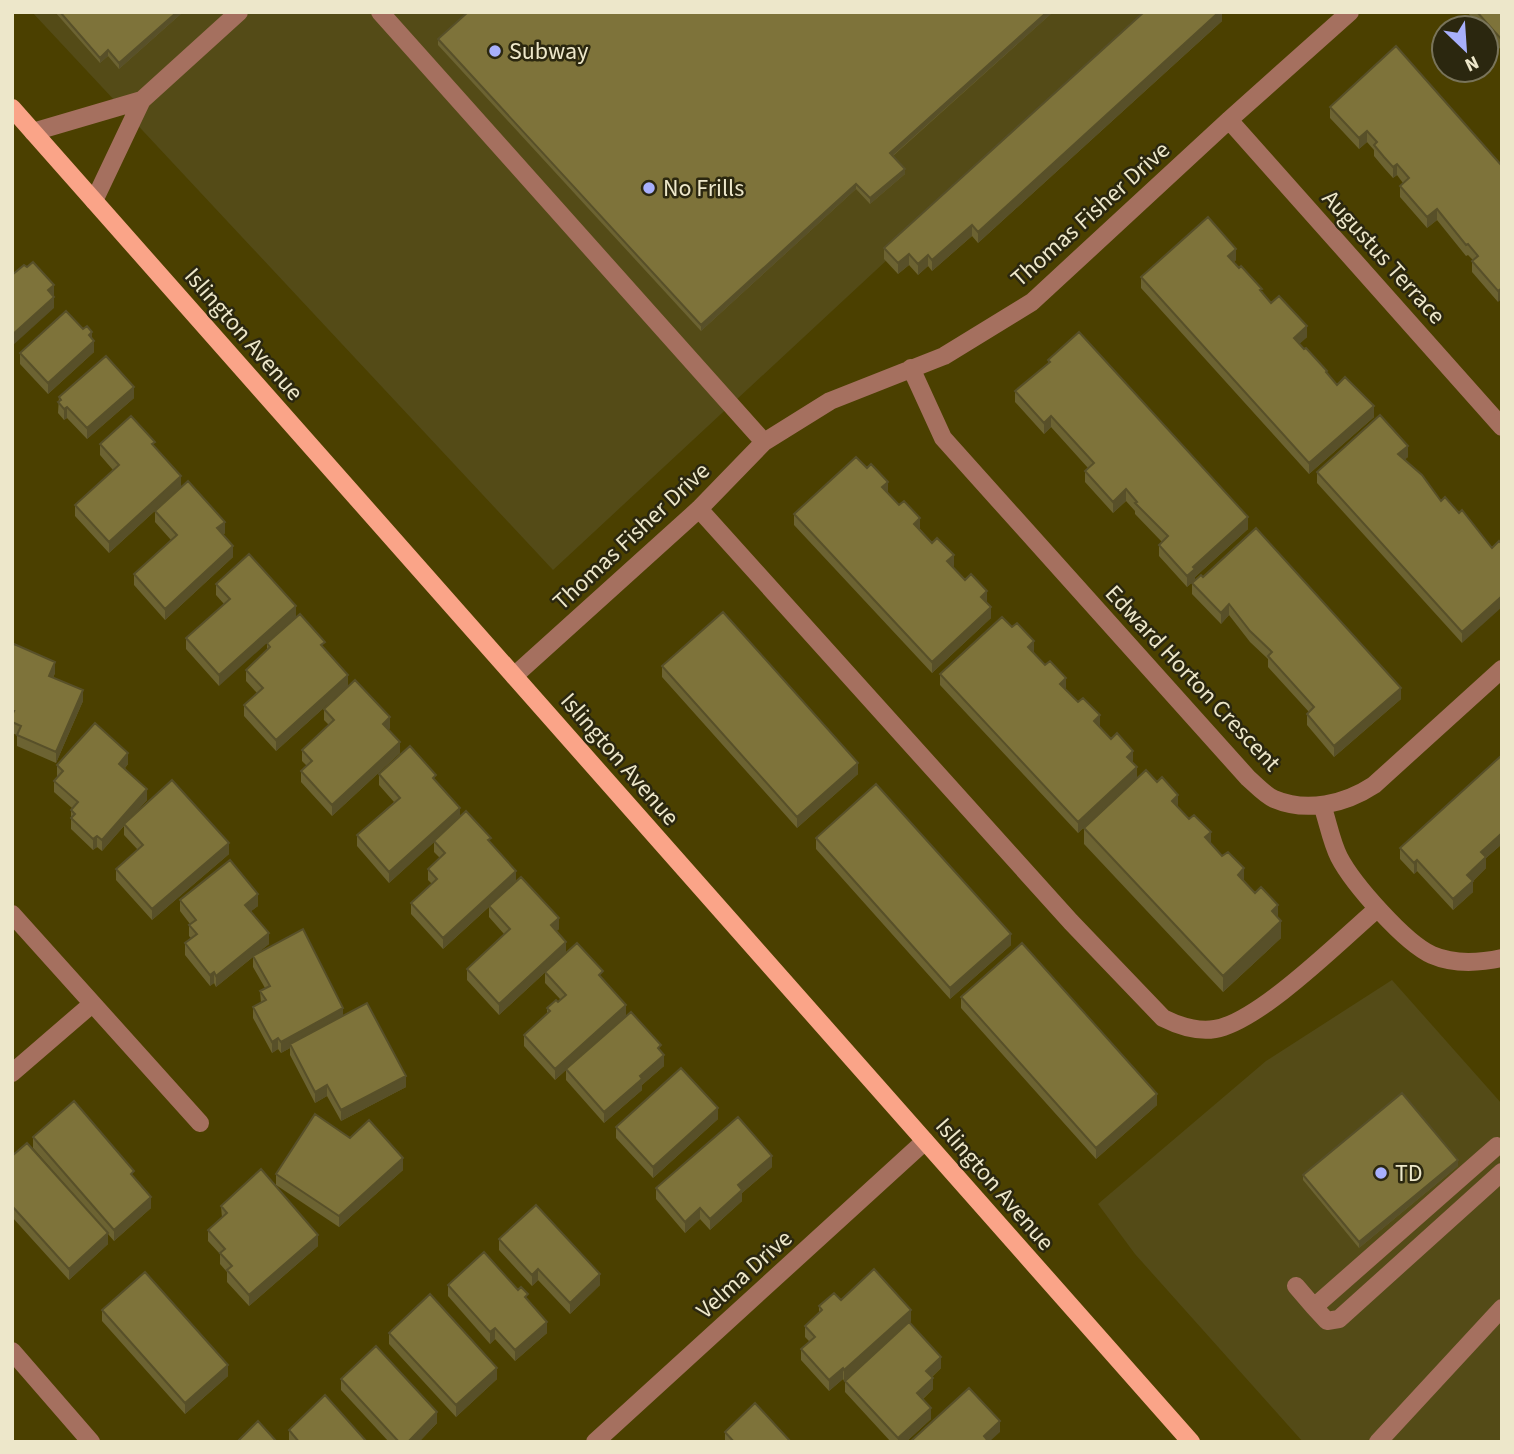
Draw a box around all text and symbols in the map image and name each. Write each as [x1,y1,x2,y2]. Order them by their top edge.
north arrow [1430,14,1500,84]
place label: Subway [509,34,588,69]
marker: Subway [487,43,503,59]
text: N [1460,48,1483,78]
street label: Thomas Fisher Drive [1003,133,1178,296]
place label: No Frills [663,171,744,206]
marker: No Frills [641,180,657,196]
street label: Augustus Terrace [1314,182,1454,332]
street label: Islington Avenue [176,260,311,409]
street label: Thomas Fisher Drive [545,454,718,619]
street label: Edward Horton Crescent [1097,577,1289,780]
street label: Islington Avenue [552,685,687,834]
street label: Islington Avenue [927,1110,1062,1259]
place label: TD [1395,1156,1423,1191]
marker: TD [1373,1165,1389,1181]
street label: Velma Drive [688,1222,800,1327]

